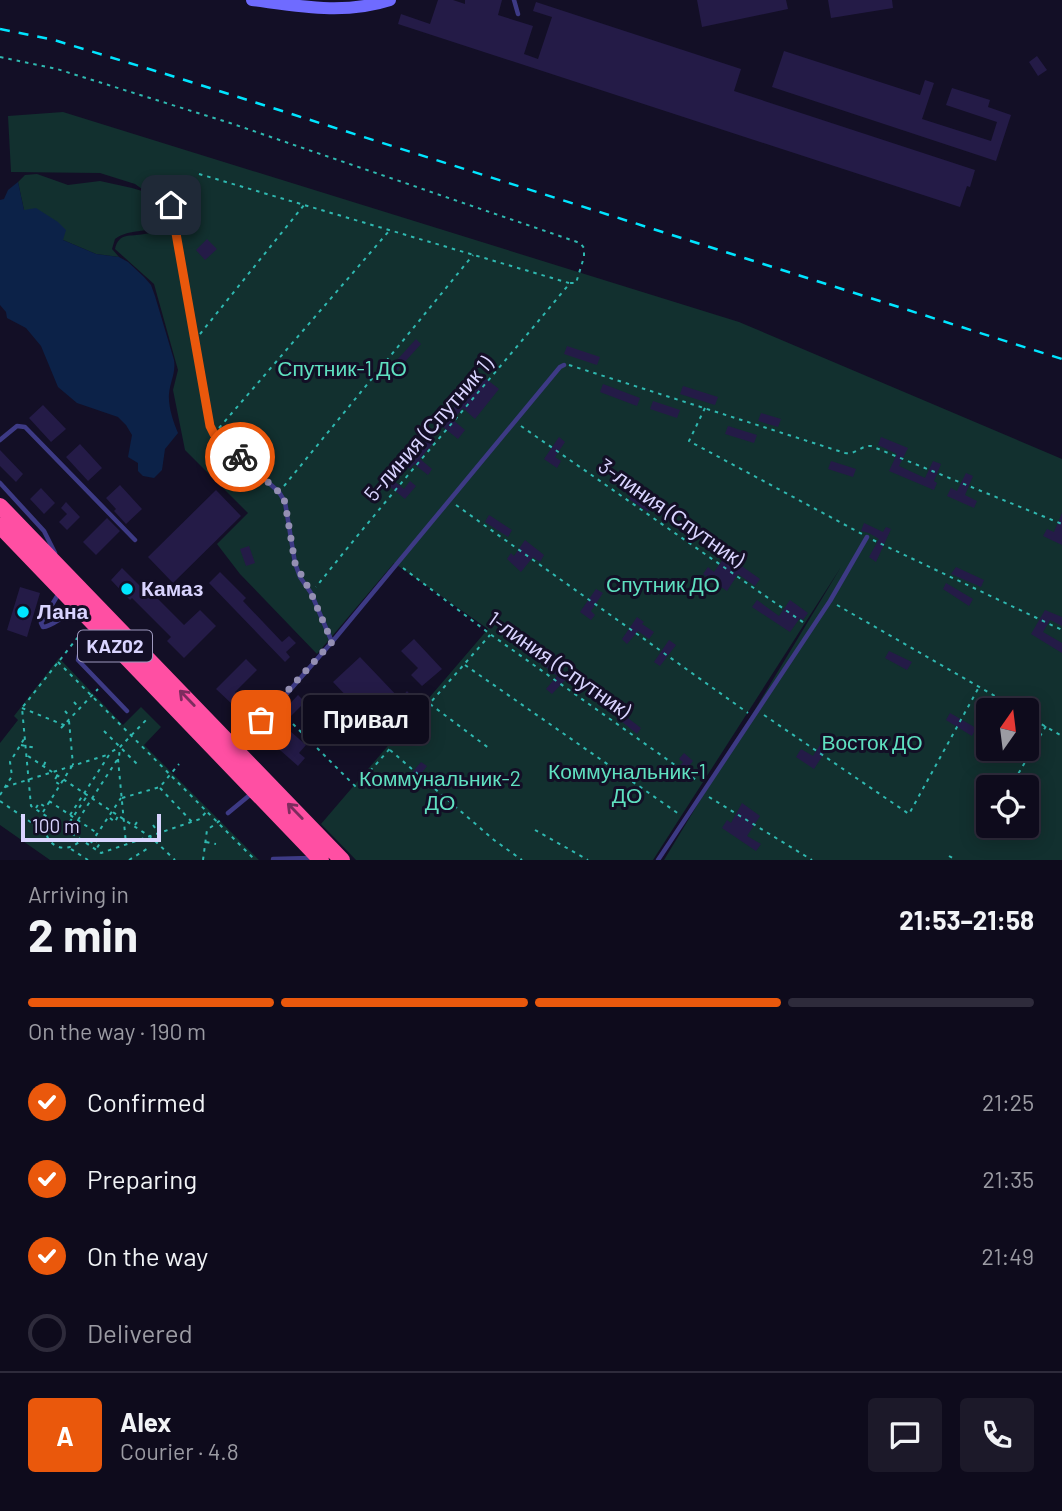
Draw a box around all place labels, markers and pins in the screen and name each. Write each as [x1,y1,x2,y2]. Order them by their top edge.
pin [141,175,201,235]
place label: Камаз [141,575,203,600]
marker: Камаз [119,581,135,597]
place label: Лана [37,598,89,623]
marker: Лана [15,604,31,620]
pin [231,690,291,750]
callout: Привал [303,696,429,744]

